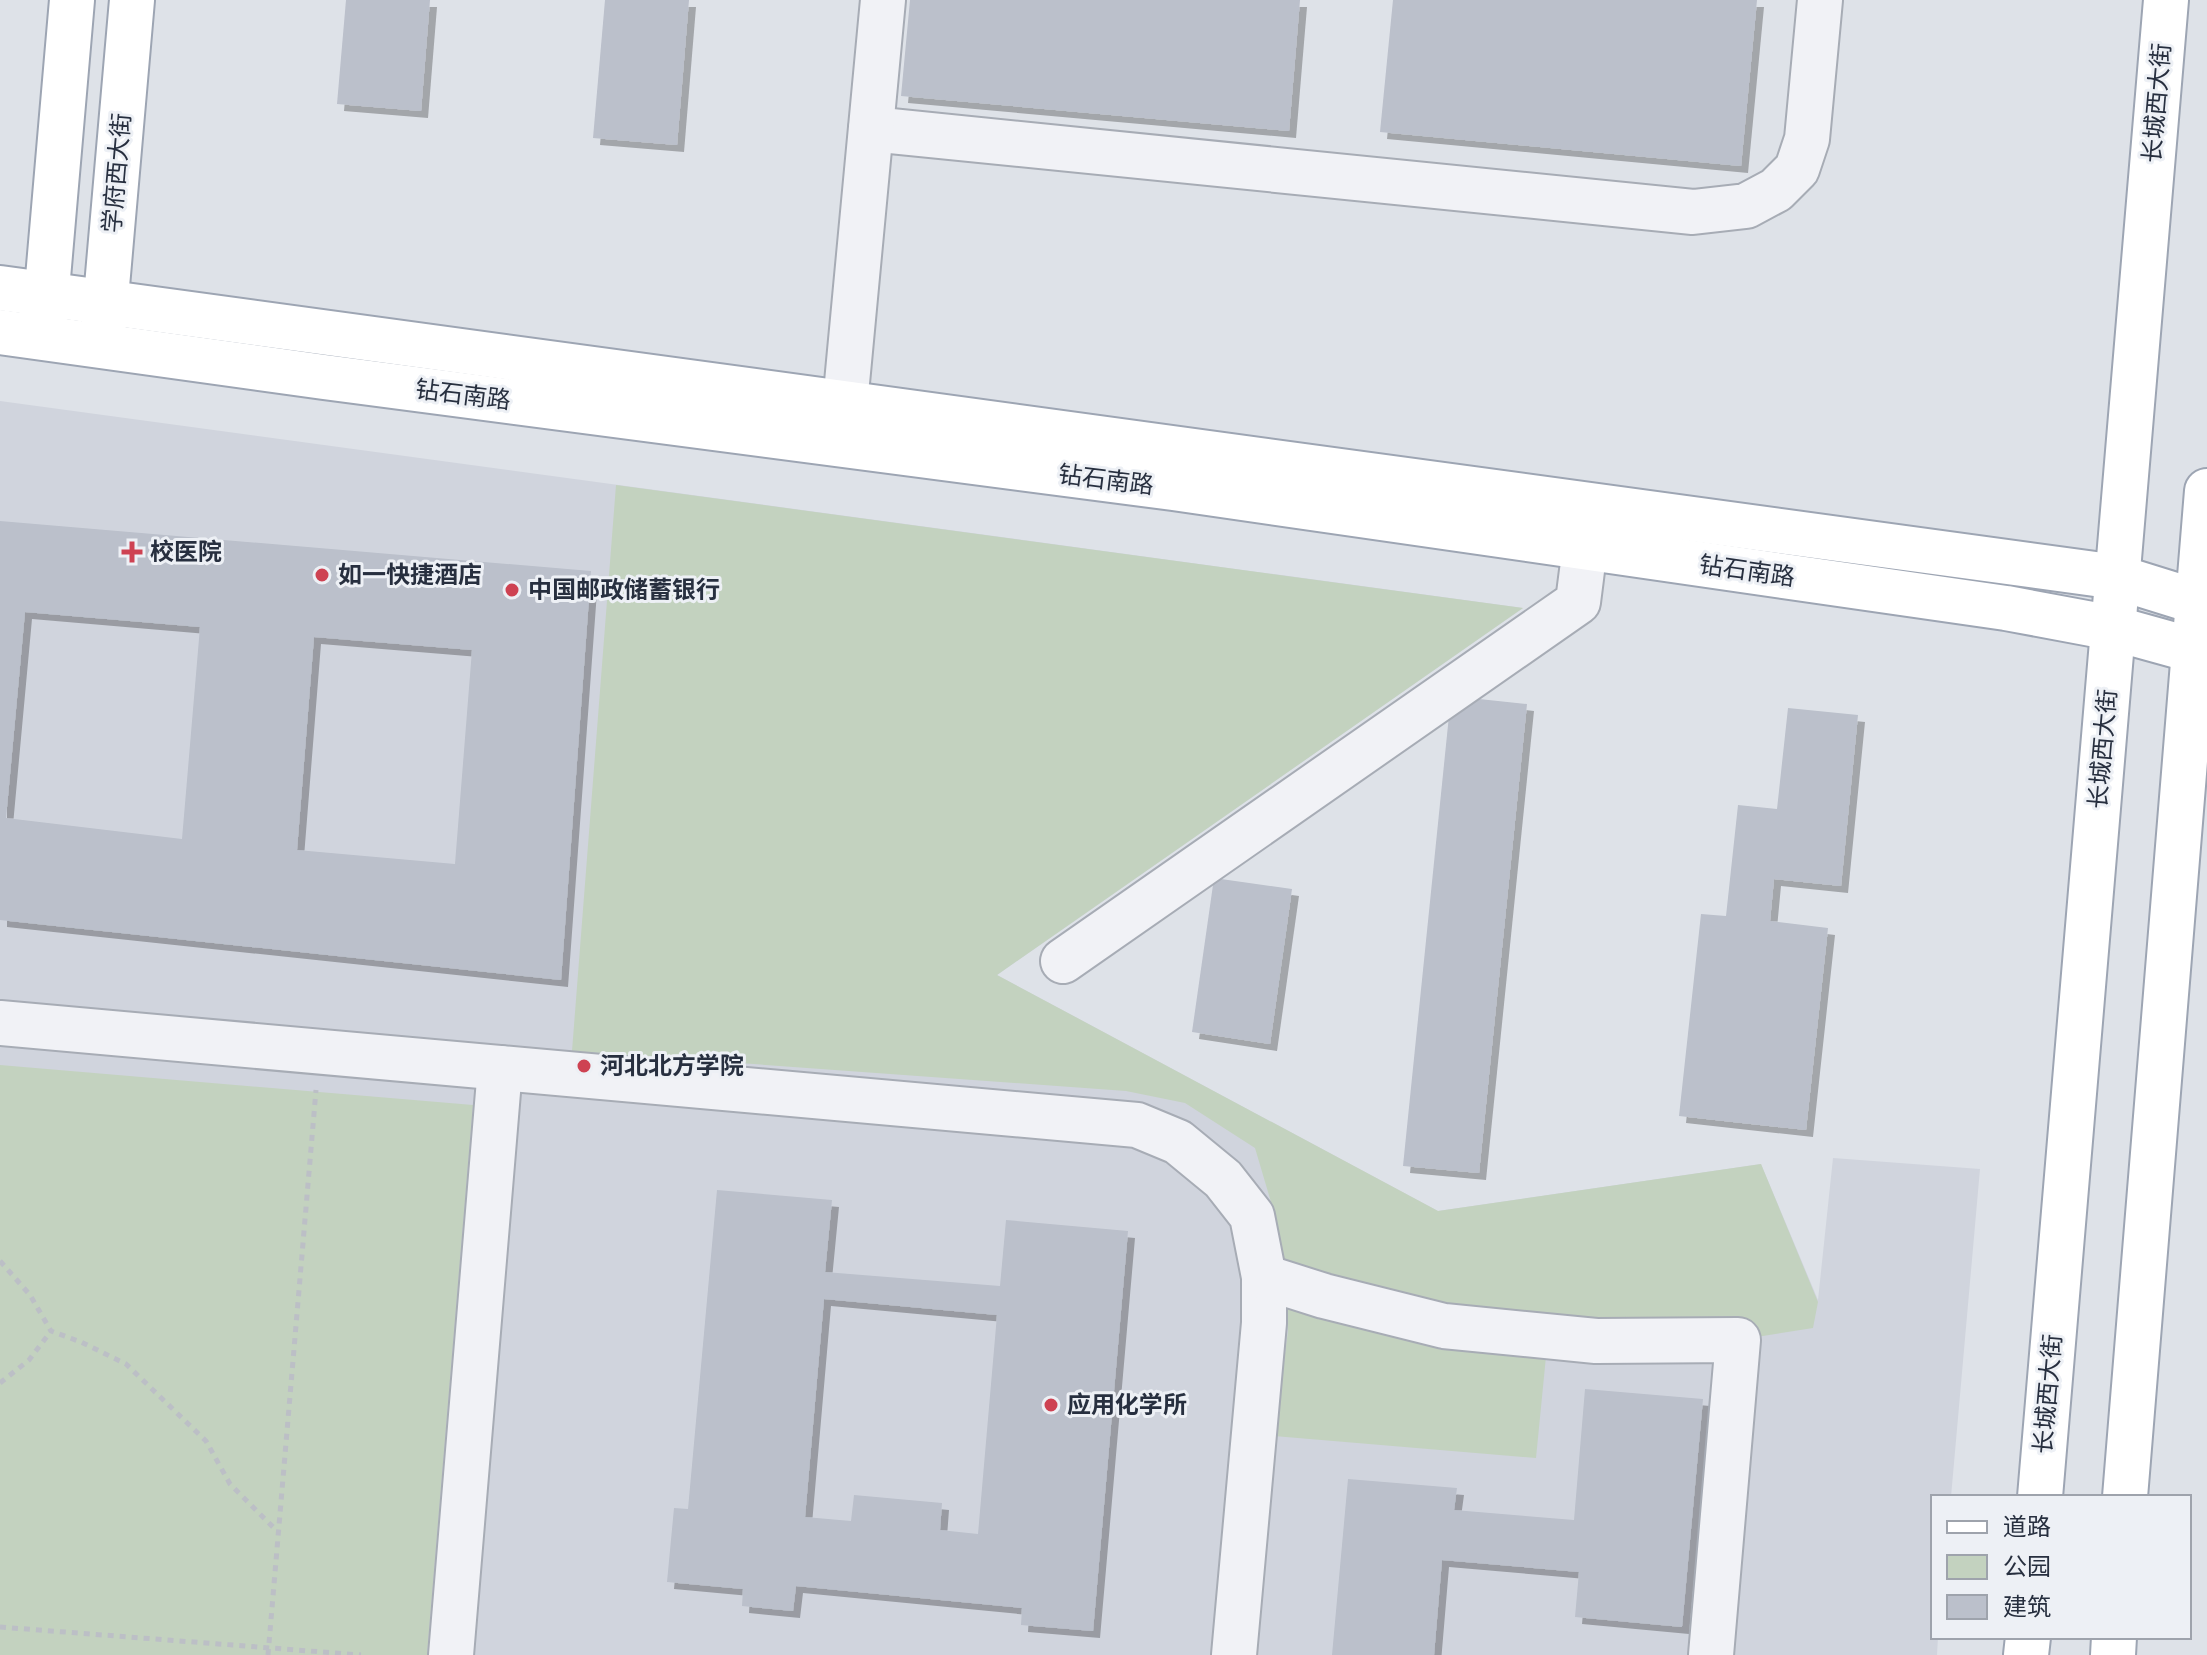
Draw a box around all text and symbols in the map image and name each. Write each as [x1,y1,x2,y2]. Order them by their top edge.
street label: 长城西大街 [2138,42,2176,164]
street label: 学府西大街 [98,112,136,234]
street label: 钻石南路 [414,375,512,415]
street label: 钻石南路 [1057,460,1155,500]
place label: 校医院 [150,538,222,566]
marker: 校医院 [121,541,143,563]
street label: 钻石南路 [1698,550,1796,592]
place label: 如一快捷酒店 [338,561,482,589]
marker: 如一快捷酒店 [313,566,331,584]
place label: 中国邮政储蓄银行 [528,576,720,604]
marker: 中国邮政储蓄银行 [503,581,521,599]
street label: 长城西大街 [2084,688,2122,810]
place label: 河北北方学院 [600,1052,744,1080]
marker: 河北北方学院 [575,1057,593,1075]
street label: 长城西大街 [2029,1333,2067,1455]
place label: 应用化学所 [1067,1391,1187,1419]
marker: 应用化学所 [1042,1396,1060,1414]
legend [1931,1495,2191,1639]
text: 道路 [2003,1513,2051,1541]
text: 公园 [2003,1553,2051,1581]
text: 建筑 [2003,1593,2051,1621]

